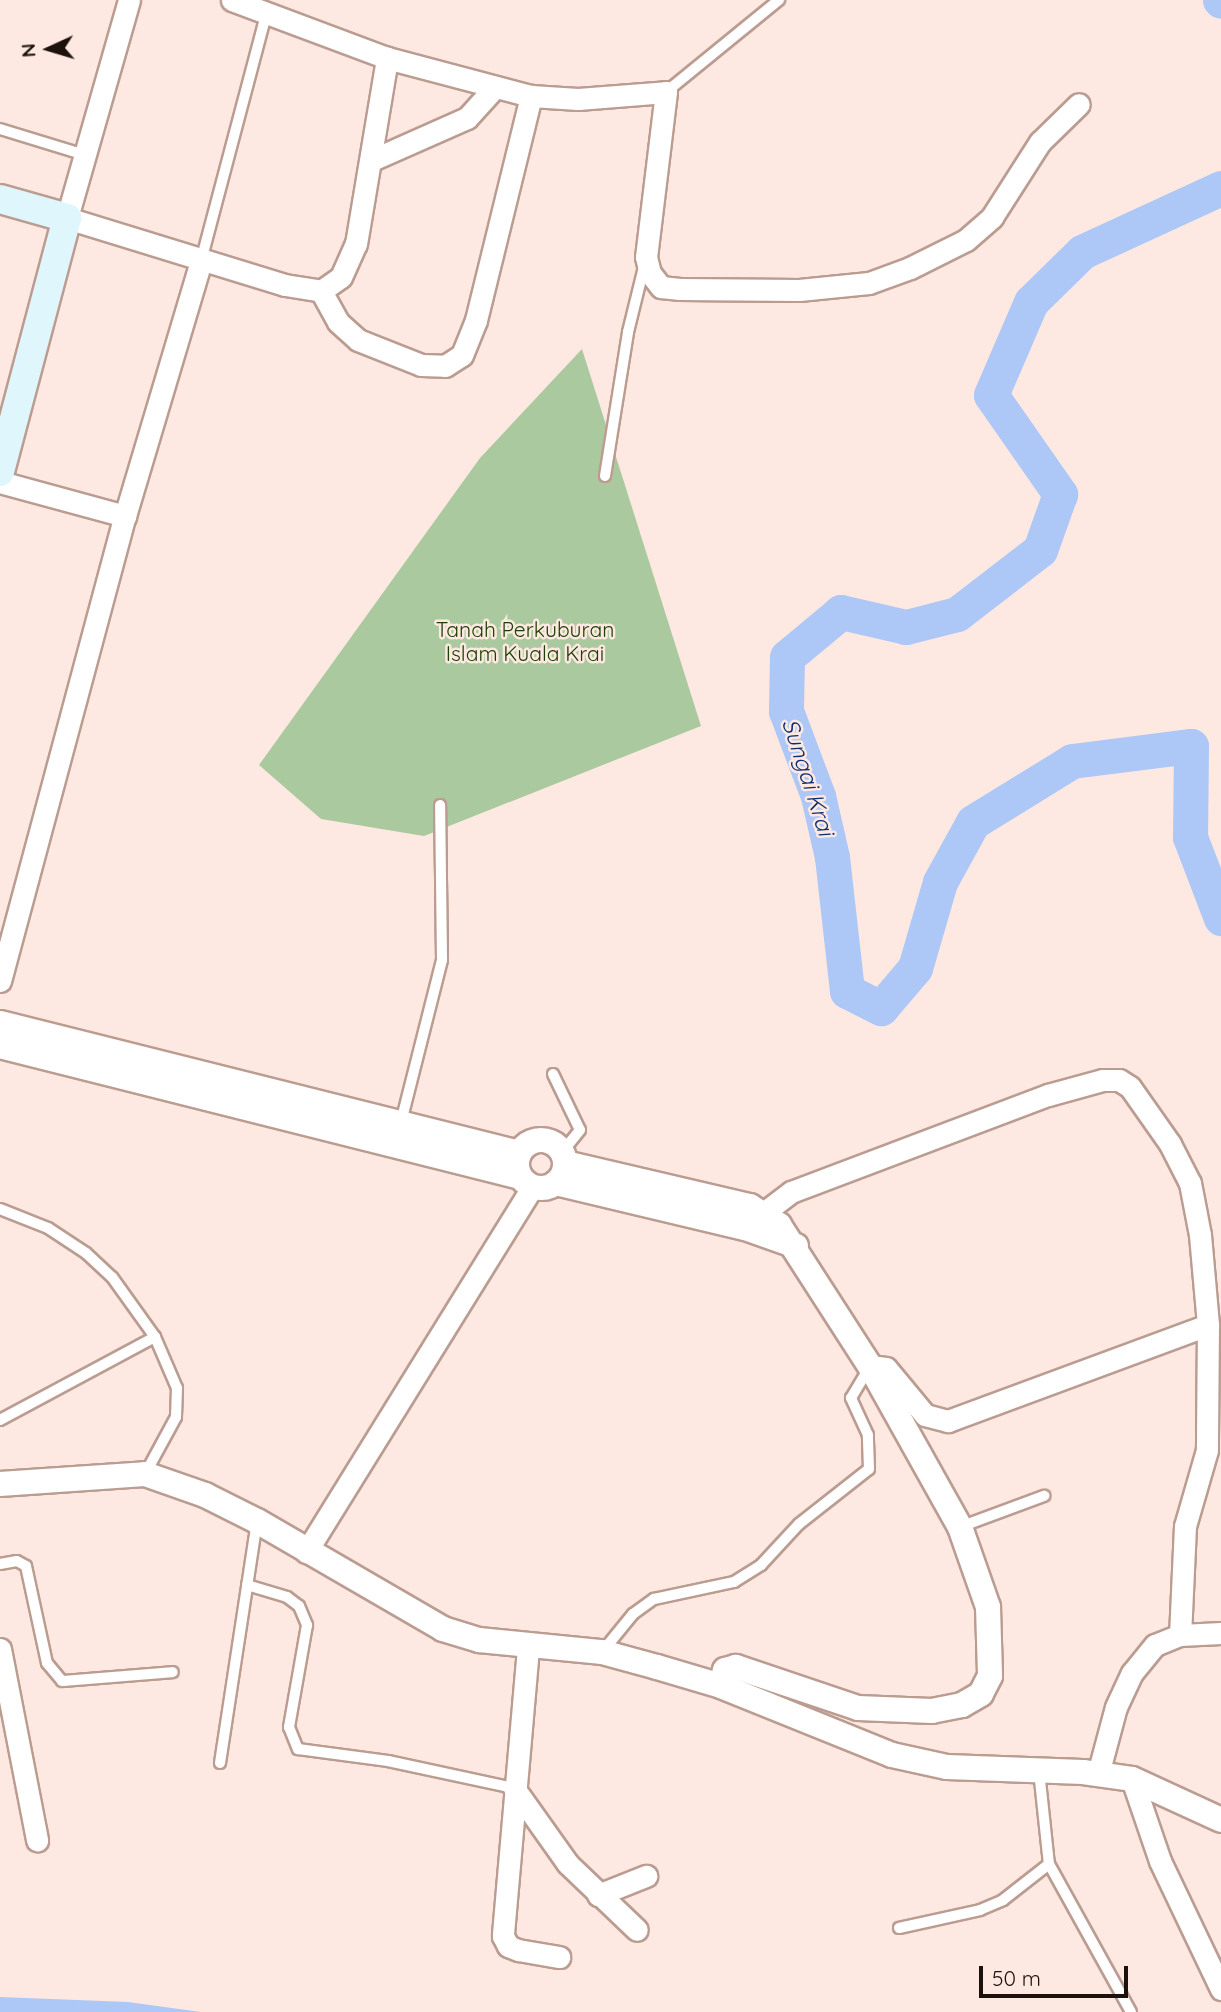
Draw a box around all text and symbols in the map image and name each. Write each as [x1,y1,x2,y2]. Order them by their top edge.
north arrow [14,14,84,84]
text: N [16,43,41,58]
park label: Tanah Perkuburan Islam Kuala Krai [436,616,614,666]
water label: Sungai Krai [776,715,840,839]
scale bar [983,1952,1132,1996]
text: 50 m [992,1965,1041,1991]

